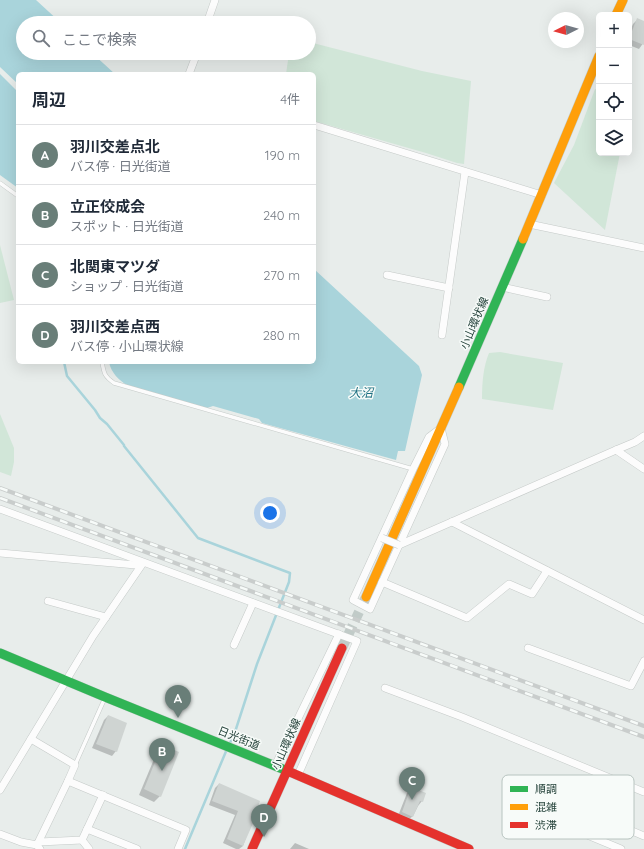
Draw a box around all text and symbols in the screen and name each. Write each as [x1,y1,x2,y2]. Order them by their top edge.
north arrow [548,12,584,48]
map controls [596,12,632,156]
button: + [596,12,632,48]
search box [16,16,316,60]
icon: search [30,27,52,49]
text: ここで検索 [62,30,137,49]
button: − [596,48,632,84]
button: locate [596,84,632,120]
text: 周辺 [32,89,66,110]
text: 4件 [280,91,300,107]
button: layers [596,120,632,156]
text: 羽川交差点北 [70,137,160,156]
text: A [41,147,49,163]
text: 190 m [265,147,300,163]
text: バス停 · 日光街道 [70,158,171,174]
text: 立正佼成会 [70,197,145,216]
text: B [41,207,49,223]
text: 240 m [263,207,300,223]
text: スポット · 日光街道 [70,218,184,234]
text: 北関東マツダ [70,257,160,276]
text: C [41,267,49,283]
text: 270 m [263,267,300,283]
text: ショップ · 日光街道 [70,278,184,294]
street label: 小山環状線 [457,295,491,351]
text: 羽川交差点西 [70,317,160,336]
text: D [40,327,50,343]
text: 280 m [263,327,300,343]
text: バス停 · 小山環状線 [70,338,184,354]
water label: 大沼 [349,385,375,400]
your location [260,503,280,523]
pin: A [165,685,191,718]
street label: 小山環状線 [268,716,304,772]
street label: 日光街道 [216,723,262,753]
pin: B [149,738,175,771]
pin: C [399,767,425,800]
legend [502,775,634,839]
text: 順調 [535,782,557,796]
text: 混雑 [535,800,557,814]
pin: D [251,804,277,837]
text: 渋滞 [535,818,557,832]

